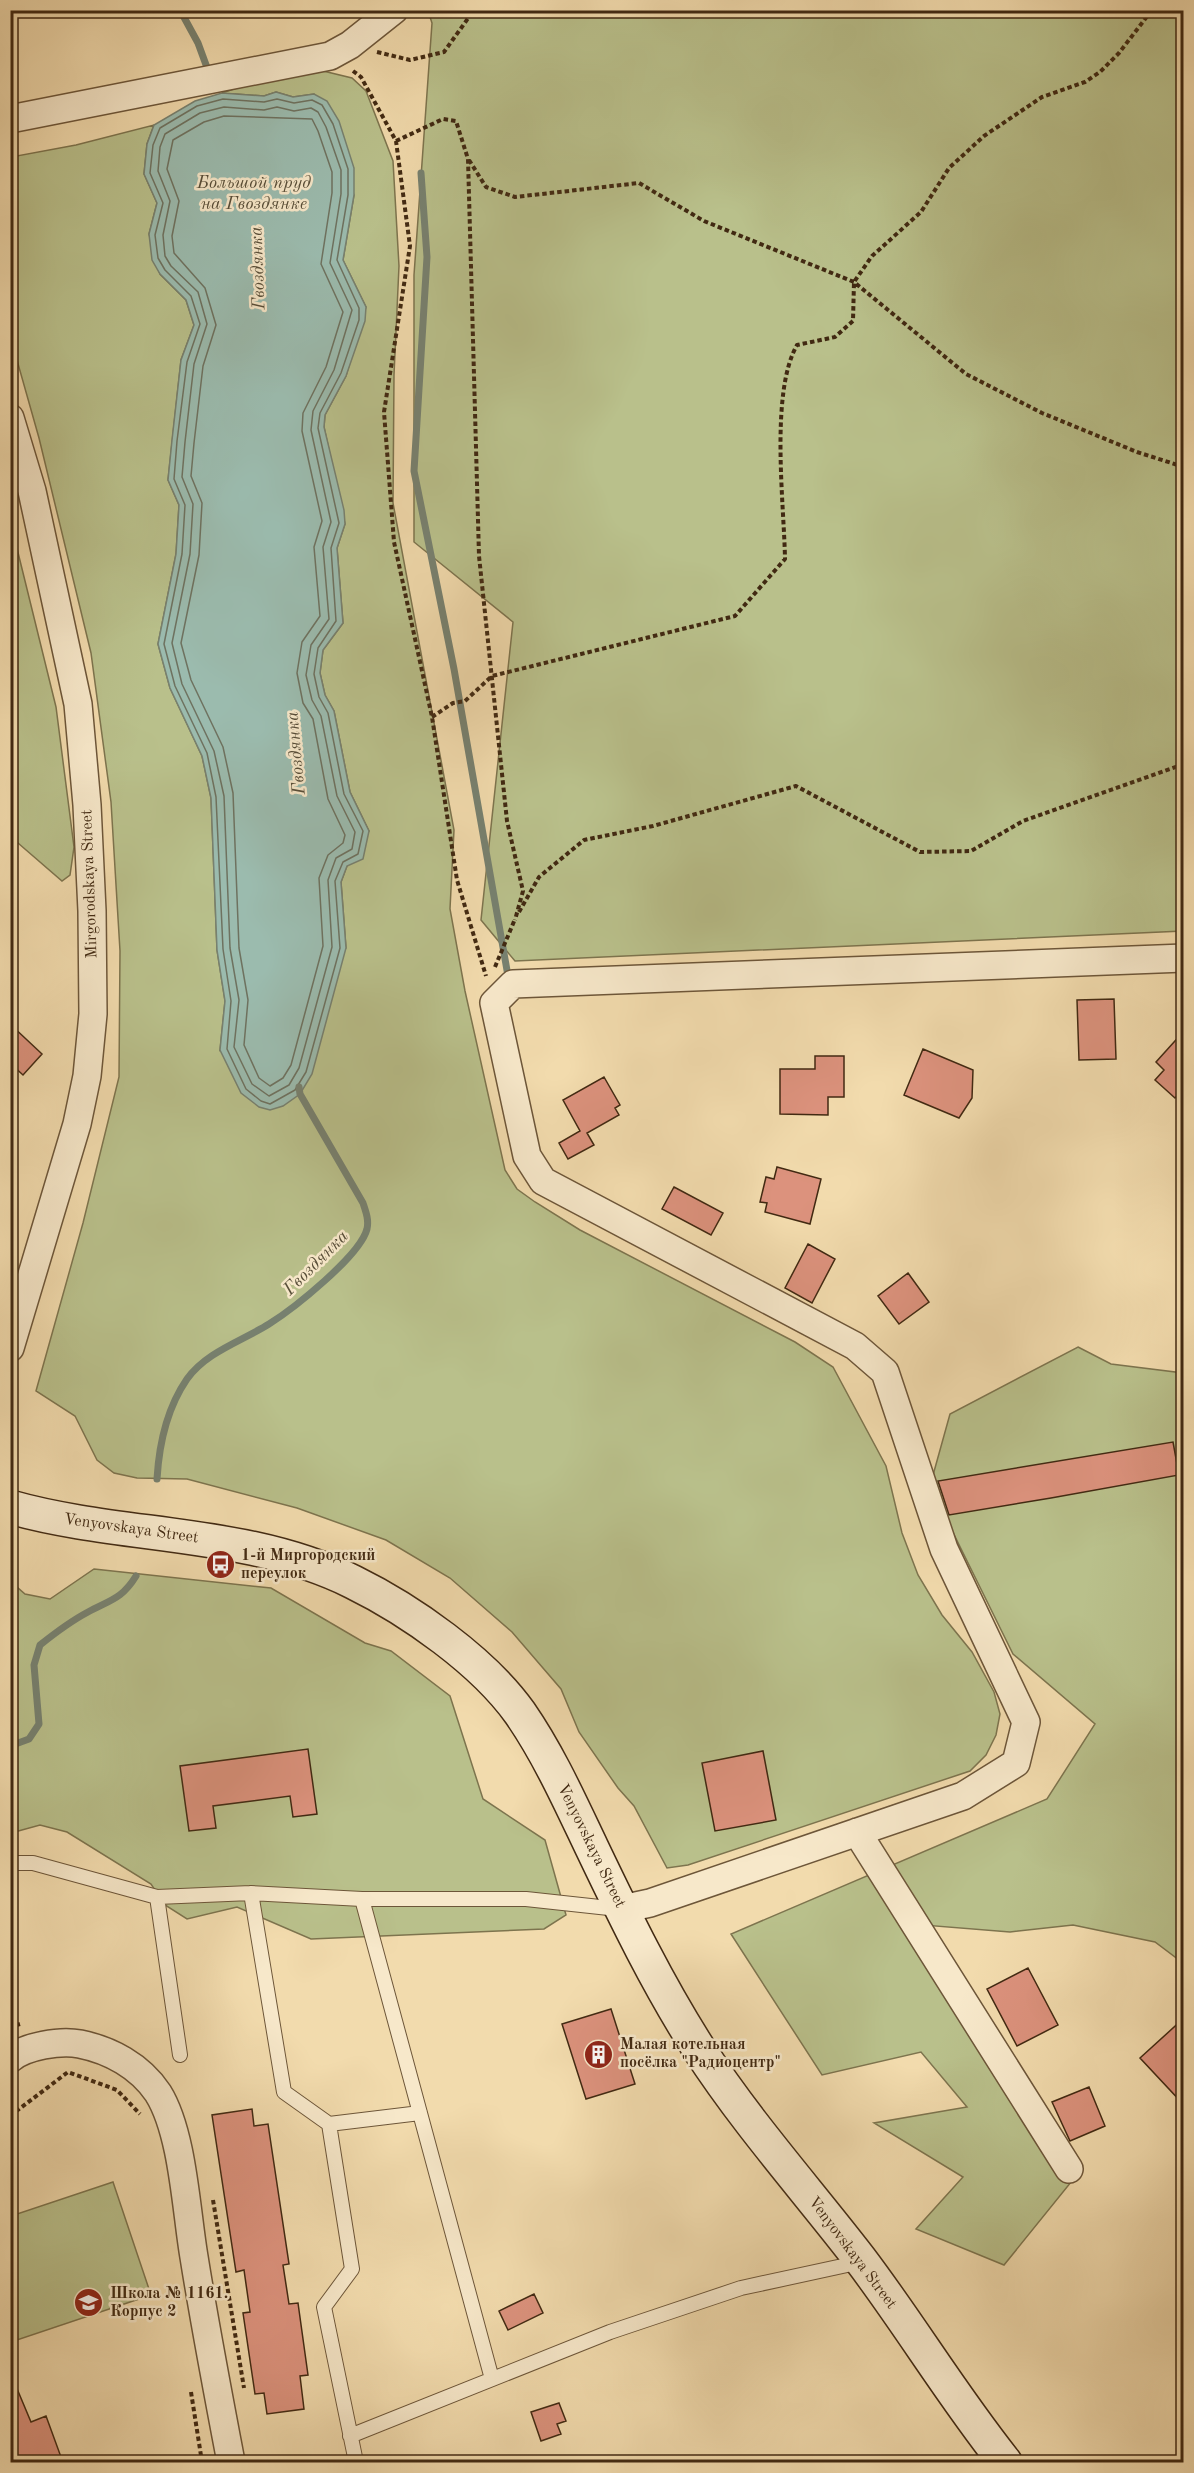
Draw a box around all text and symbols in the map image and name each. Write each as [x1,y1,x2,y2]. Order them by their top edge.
water label: Большой пруд на Гвоздянке [196,174,311,213]
water label: Гвоздянка [248,226,268,311]
water label: Гвоздянка [283,710,309,796]
street label: Mirgorodskaya Street [79,809,101,959]
water label: Гвоздянка [279,1227,352,1300]
street label: Venyovskaya Street [63,1512,200,1546]
place label: 1-й Миргородский переулок [241,1548,375,1582]
bus stop icon: 1-й Миргородский переулок [204,1549,236,1581]
street label: Venyovskaya Street [554,1781,628,1911]
place label: Малая котельная посёлка "Радиоцентр" [620,2037,781,2071]
building icon: Малая котельная посёлка "Радиоцентр" [583,2038,615,2070]
street label: Venyovskaya Street [805,2194,900,2312]
place label: Школа № 1161. Корпус 2 [110,2286,228,2320]
school or university icon: Школа № 1161. Корпус 2 [73,2287,105,2319]

